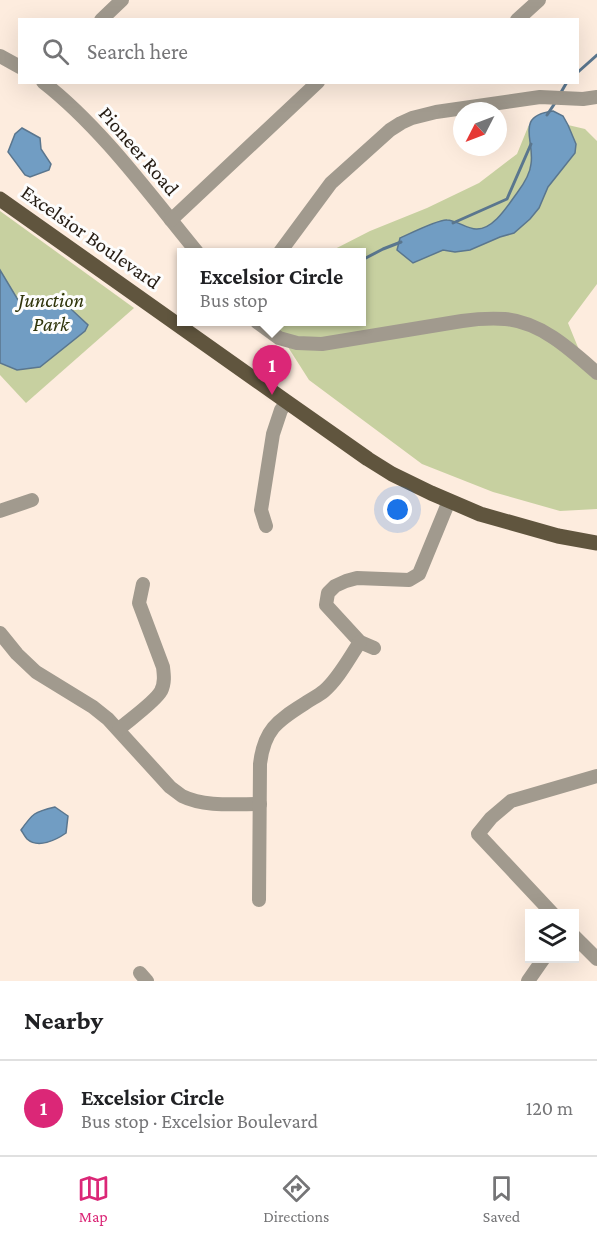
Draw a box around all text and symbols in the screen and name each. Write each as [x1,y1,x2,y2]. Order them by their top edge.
search box [18,18,579,84]
icon: search [39,35,72,68]
text: Search here [87,39,188,64]
street label: Pioneer Road [94,102,184,200]
north arrow [453,102,507,156]
street label: Excelsior Boulevard [17,180,165,294]
popup [177,248,366,326]
text: Excelsior Circle [200,264,343,289]
park label: Junction Park [14,288,84,336]
text: Bus stop [200,289,268,311]
pin: 1 [252,346,292,395]
your location [383,495,412,524]
map controls [525,909,579,963]
button: layers [525,909,579,963]
text: Nearby [24,1006,103,1035]
text: Excelsior Circle [81,1085,224,1110]
text: 1 [40,1097,47,1119]
text: 120 m [526,1097,573,1119]
text: Bus stop · Excelsior Boulevard [81,1110,318,1132]
tab: Map [77,1172,110,1225]
tab: Directions [263,1172,329,1225]
tab: Saved [483,1172,520,1225]

